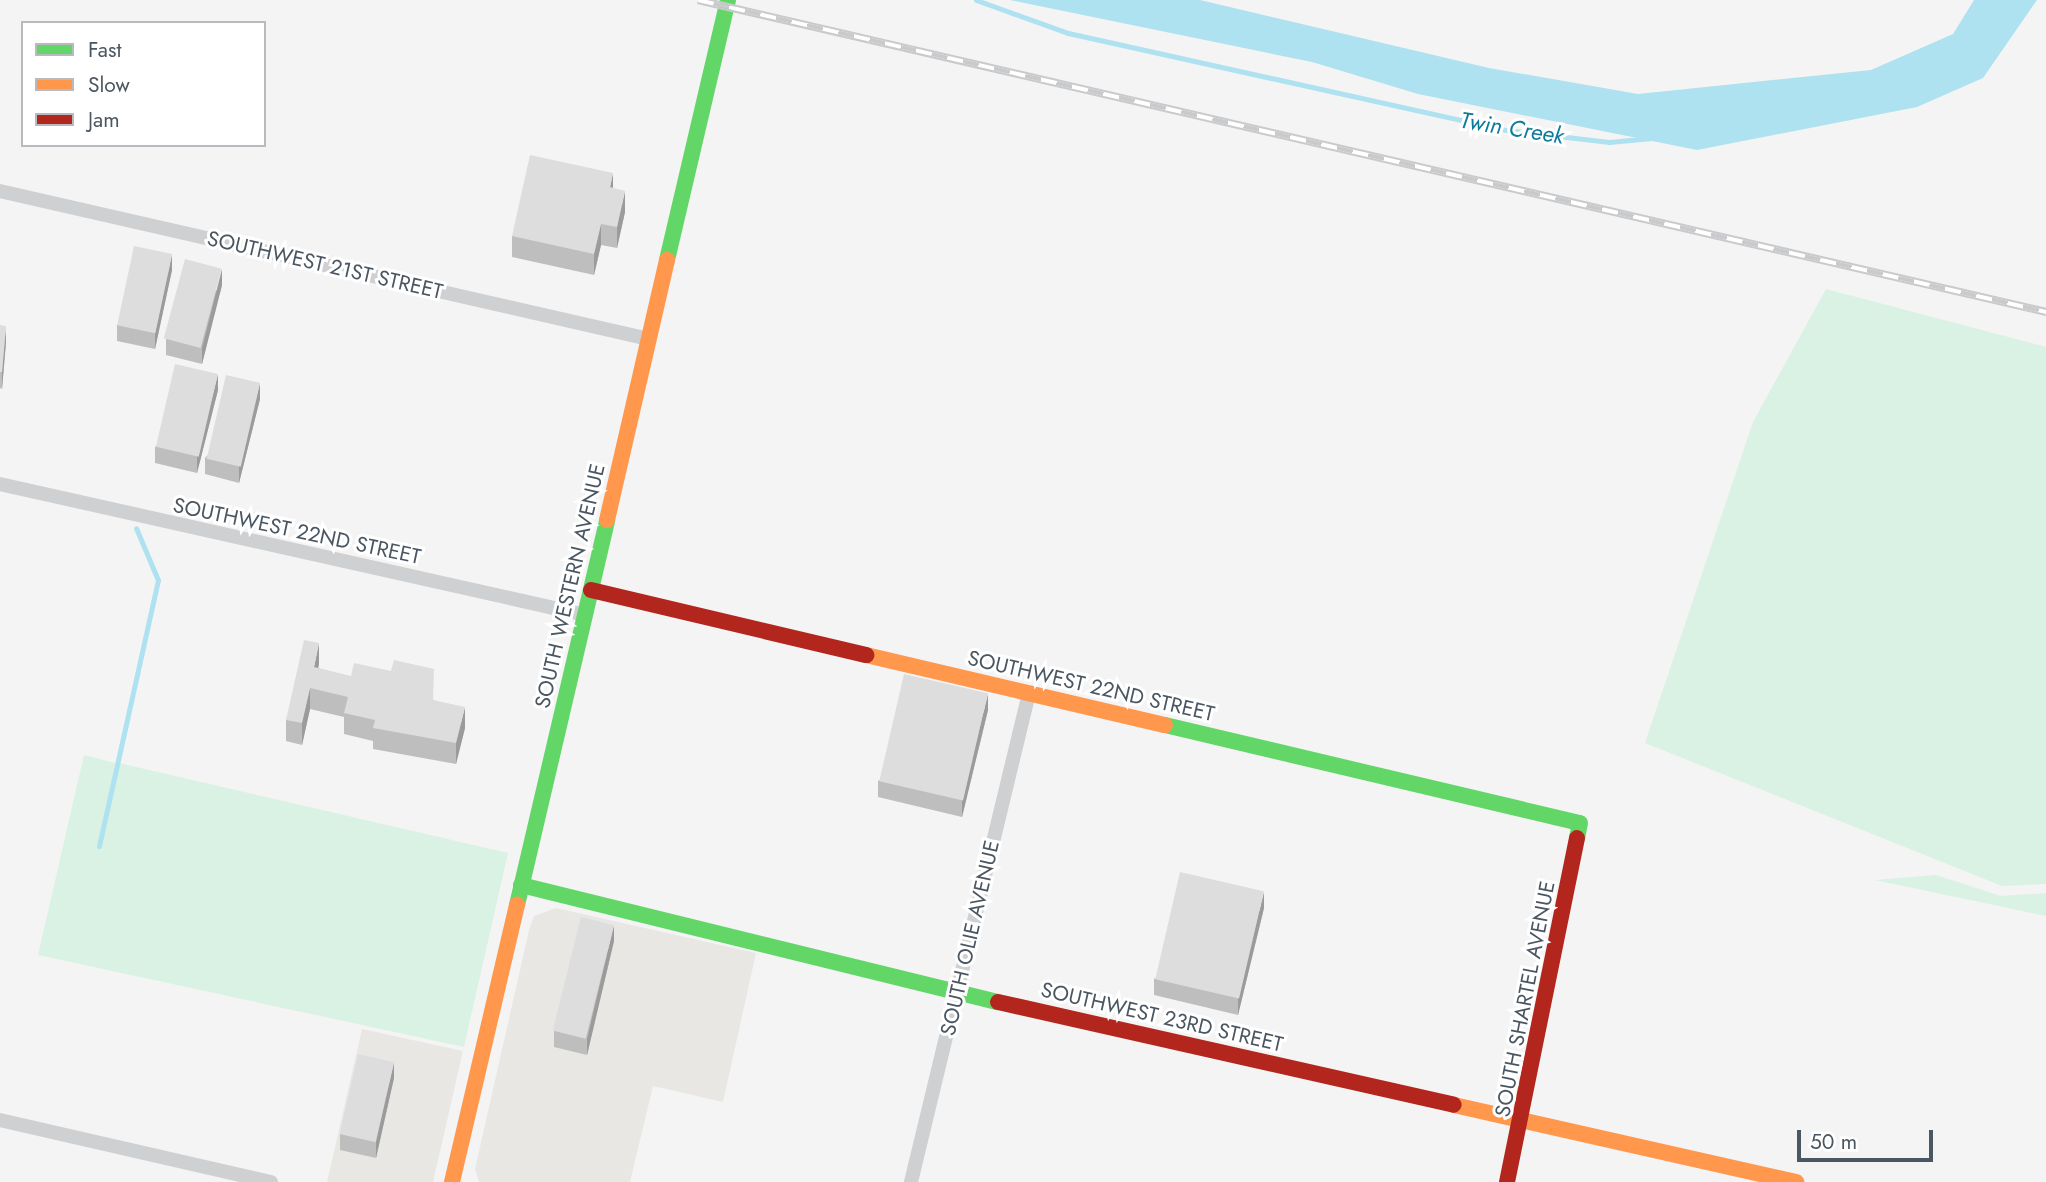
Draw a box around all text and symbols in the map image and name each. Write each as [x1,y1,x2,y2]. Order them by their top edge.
legend [21,21,266,147]
text: Fast [88,35,121,65]
text: Slow [88,70,130,100]
text: Jam [88,105,120,135]
water label: Twin Creek [1458,106,1566,150]
street label: SOUTHWEST 21ST STREET [205,226,445,304]
street label: SOUTH WESTERN AVENUE [530,461,610,711]
street label: SOUTHWEST 22ND STREET [171,492,423,570]
street label: SOUTHWEST 22ND STREET [965,645,1217,727]
street label: SOUTH OLIE AVENUE [935,838,1005,1038]
street label: SOUTH SHARTEL AVENUE [1490,879,1560,1119]
street label: SOUTHWEST 23RD STREET [1039,977,1285,1057]
scale bar [1801,1116,1938,1160]
text: 50 m [1810,1127,1857,1157]

